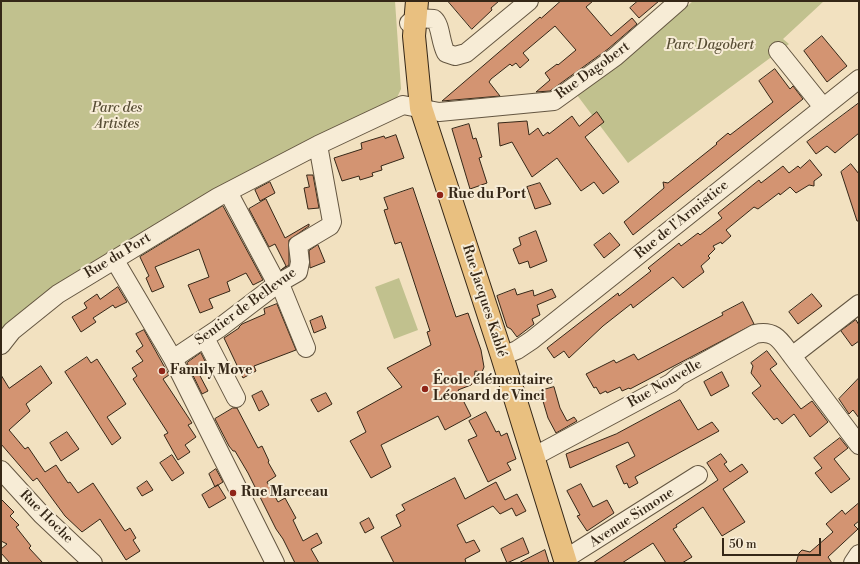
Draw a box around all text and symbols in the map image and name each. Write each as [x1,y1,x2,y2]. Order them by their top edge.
park label: Parc Dagobert [666,38,754,54]
street label: Rue Dagobert [553,39,633,103]
park label: Parc des Artistes [92,101,142,134]
street label: Rue de l'Armistice [632,177,732,263]
place label: Rue du Port [448,187,526,203]
marker: Rue du Port [435,190,445,200]
street label: Rue du Port [82,230,154,282]
street label: Rue Jacques Kablé [458,243,510,359]
street label: Sentier de Bellevue [192,265,300,349]
street label: Rue Nouvelle [625,356,705,412]
place label: Family Move [170,363,253,379]
marker: Family Move [157,366,167,376]
place label: École élémentaire Léonard de Vinci [433,373,553,406]
marker: École élémentaire Léonard de Vinci [420,384,430,394]
street label: Avenue Simone [587,484,677,552]
place label: Rue Marceau [241,485,328,501]
street label: Rue Hoche [16,487,76,547]
marker: Rue Marceau [228,488,238,498]
scale bar [724,530,823,556]
text: 50 m [729,537,757,552]

